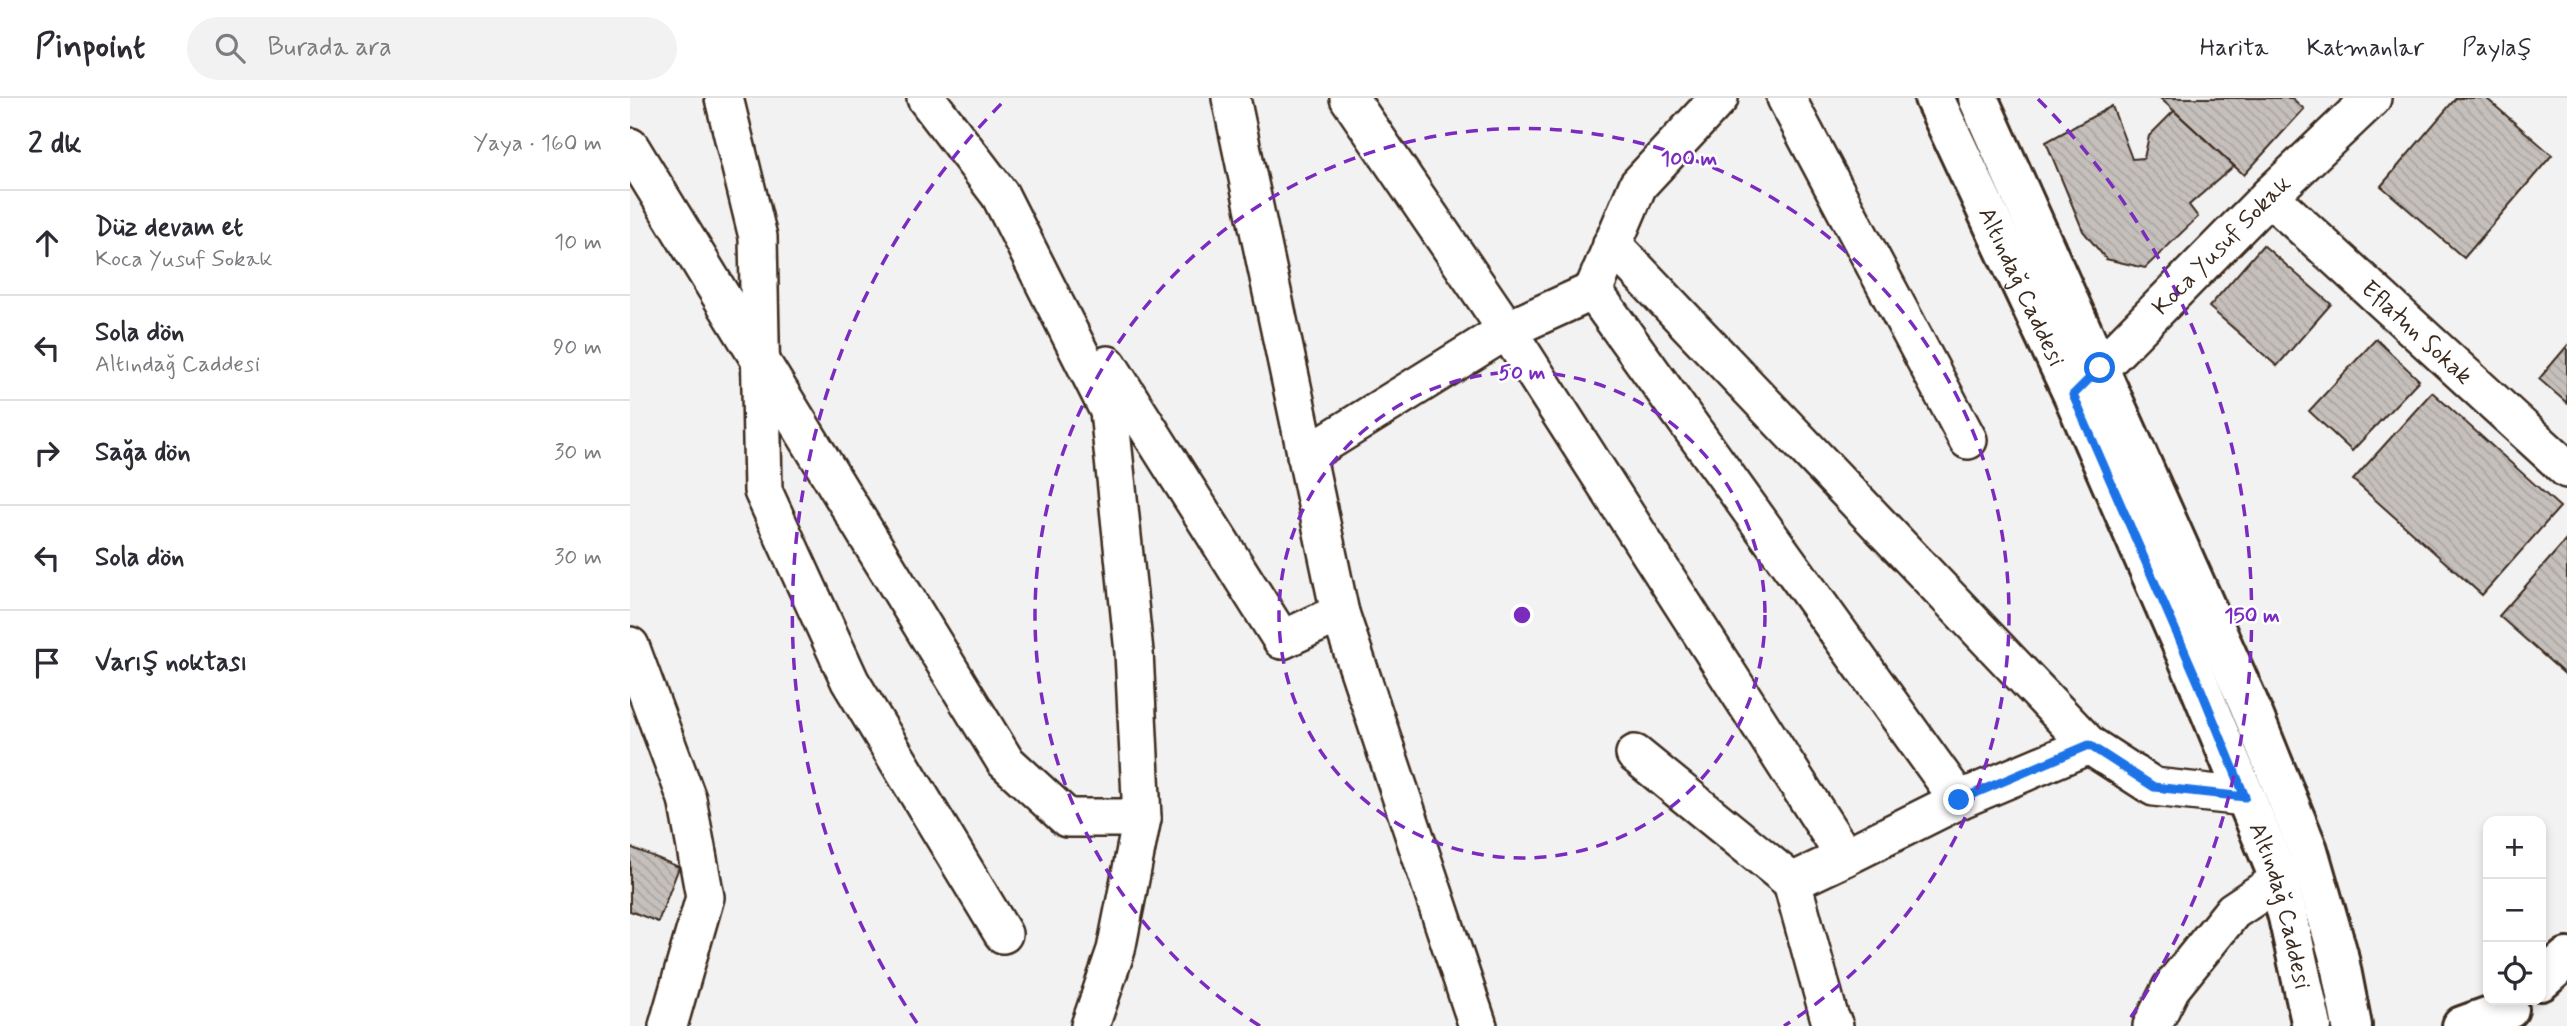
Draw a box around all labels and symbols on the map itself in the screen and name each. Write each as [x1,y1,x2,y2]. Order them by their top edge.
text: 100 m [1661,145,1717,173]
street label: Koca Yusuf Sokak [2146,169,2298,323]
street label: Altındağ Caddesi [1970,202,2071,372]
street label: Eflatun Sokak [2354,274,2479,392]
route start [2084,352,2115,383]
text: 50 m [1499,359,1546,387]
text: 150 m [2224,602,2280,630]
centre of rings [1510,603,1534,627]
route end [1943,784,1974,815]
street label: Altındağ Caddesi [2241,818,2317,992]

